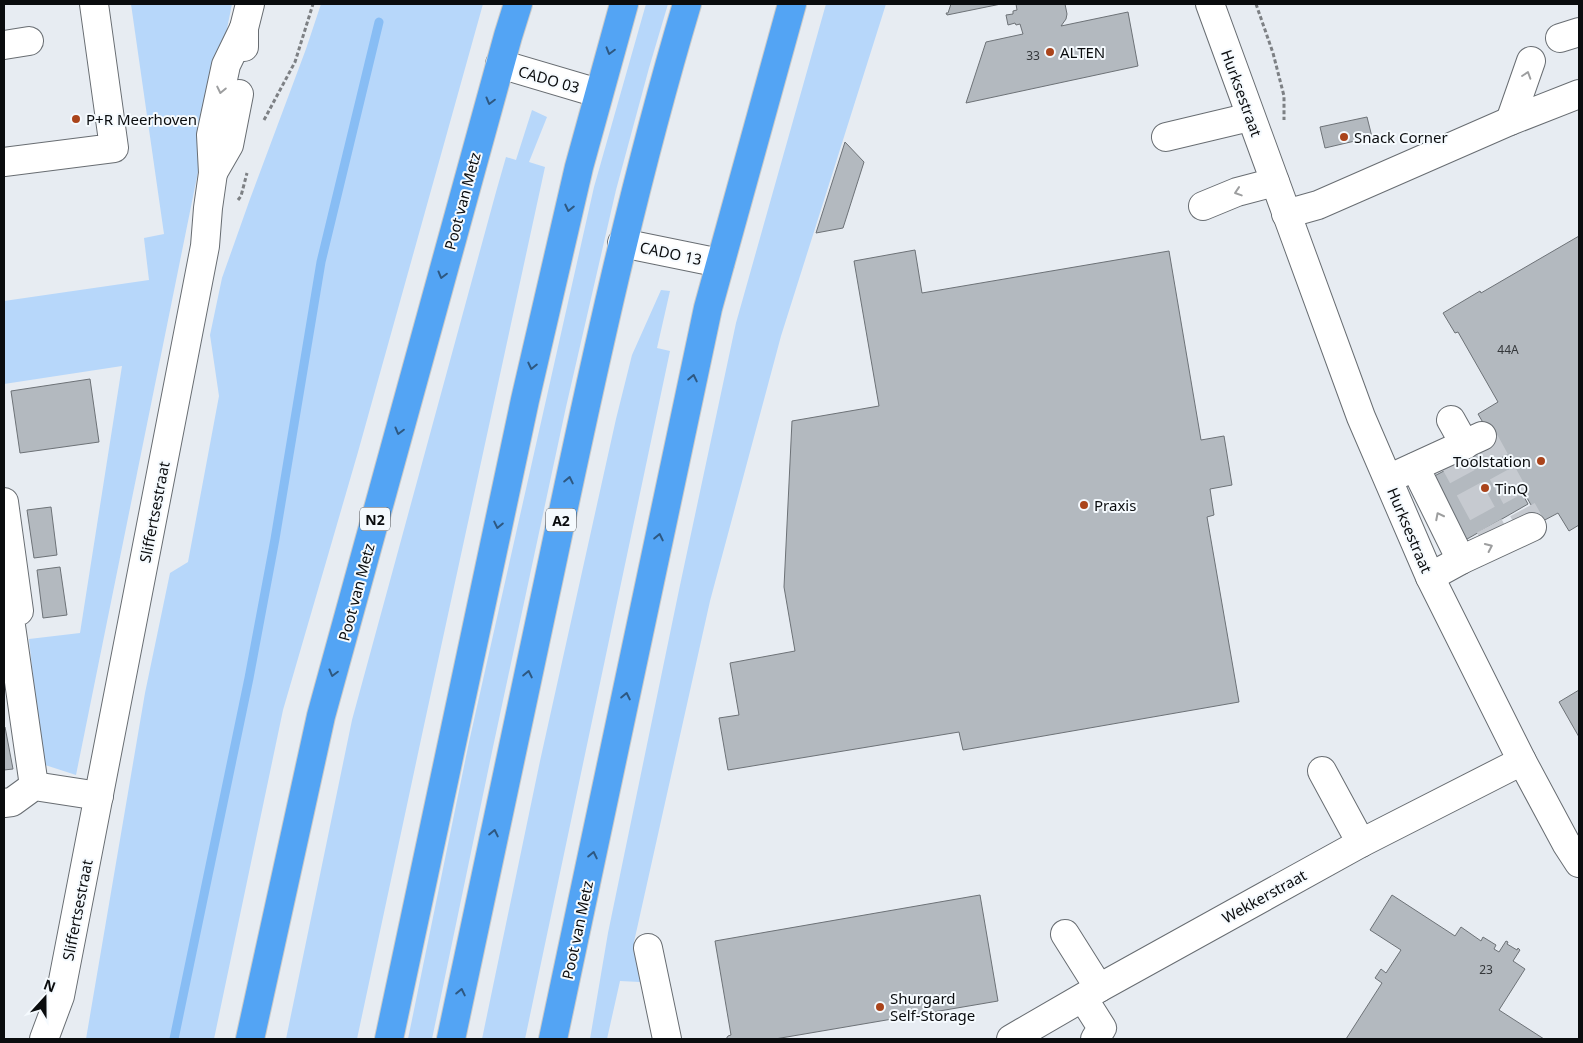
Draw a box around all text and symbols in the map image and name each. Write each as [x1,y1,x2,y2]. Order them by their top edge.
place label: ALTEN [1060,42,1105,62]
one-way arrow [606,46,616,54]
marker: ALTEN [1044,46,1056,58]
house number: 33 [1026,47,1040,64]
street label: Hurksestraat [1217,47,1267,140]
street label: CADO 03 [516,61,582,97]
one-way arrow [1521,71,1531,80]
one-way arrow [216,85,227,94]
one-way arrow [485,97,496,106]
place label: P+R Meerhoven [86,109,197,129]
marker: P+R Meerhoven [70,113,82,125]
place label: Snack Corner [1354,127,1448,147]
marker: Snack Corner [1338,131,1350,143]
street label: Poot van Metz [439,150,485,252]
one-way arrow [1235,187,1243,197]
one-way arrow [564,203,575,212]
street label: CADO 13 [638,237,704,269]
one-way arrow [438,270,448,278]
house number: 44A [1497,341,1519,358]
one-way arrow [528,362,538,370]
one-way arrow [687,373,698,382]
one-way arrow [395,427,405,435]
place label: Toolstation [1453,451,1531,471]
marker: Toolstation [1535,455,1547,467]
street label: Sliffertsestraat [134,459,174,564]
one-way arrow [563,476,574,485]
place label: TinQ [1495,478,1528,498]
marker: TinQ [1479,482,1491,494]
street label: Hurksestraat [1383,484,1437,576]
place label: Praxis [1094,495,1136,515]
marker: Praxis [1078,499,1090,511]
road number: N2 [360,508,390,530]
road number: A2 [546,508,576,532]
one-way arrow [1435,512,1445,521]
one-way arrow [493,520,504,529]
one-way arrow [654,532,664,541]
street label: Poot van Metz [333,541,379,643]
one-way arrow [1484,542,1493,553]
one-way arrow [329,668,339,676]
one-way arrow [522,669,533,678]
one-way arrow [620,691,631,700]
one-way arrow [489,828,499,837]
one-way arrow [587,850,598,859]
street label: Sliffertsestraat [57,857,97,962]
street label: Wekkerstraat [1218,864,1310,927]
street label: Poot van Metz [557,879,597,981]
house number: 23 [1479,961,1493,978]
north arrow [20,973,70,1023]
text: N [41,974,59,996]
one-way arrow [455,987,466,996]
place label: Shurgard Self-Storage [890,988,975,1025]
marker: Shurgard Self-Storage [874,1001,886,1013]

